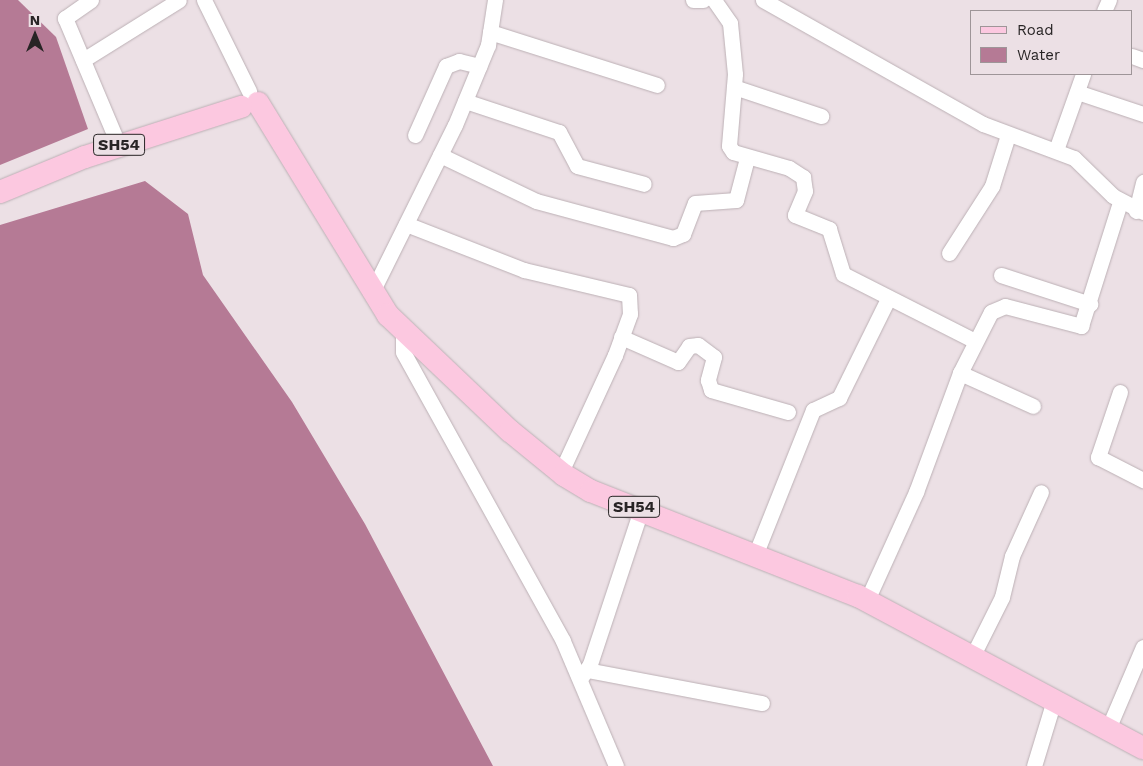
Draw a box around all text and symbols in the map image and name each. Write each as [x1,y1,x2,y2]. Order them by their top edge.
north arrow [10,10,60,60]
legend [970,10,1133,75]
text: N [30,12,40,28]
text: Road [1017,21,1054,39]
text: Water [1017,46,1060,64]
road number: SH54 [93,132,145,158]
road number: SH54 [608,494,660,520]

